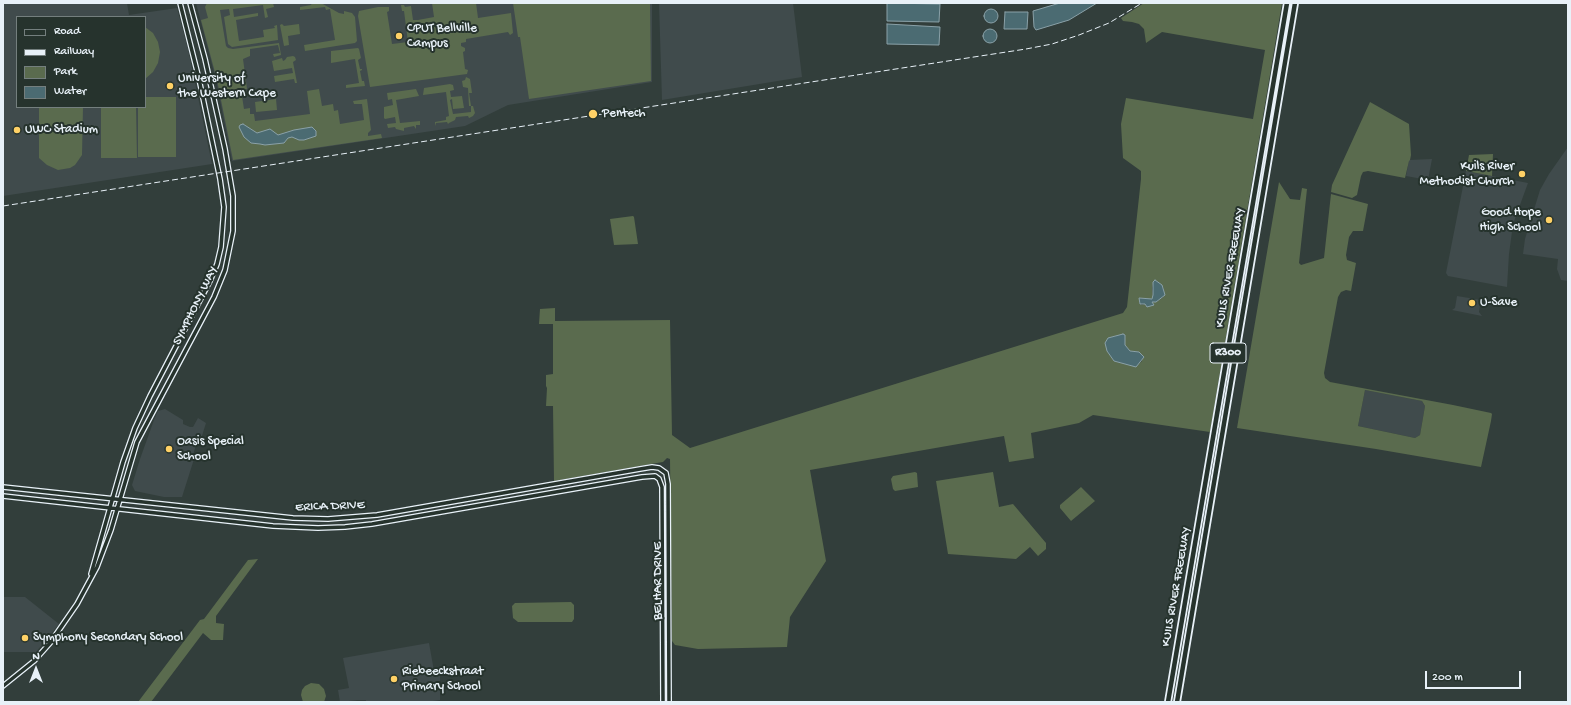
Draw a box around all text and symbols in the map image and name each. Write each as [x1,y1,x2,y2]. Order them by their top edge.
legend [16,16,146,108]
place label: CPUT Bellville Campus [407,21,477,52]
text: Road [54,25,80,39]
marker: CPUT Bellville Campus [394,31,404,41]
text: Railway [54,45,94,59]
text: Park [54,65,77,79]
place label: University of the Western Cape [178,71,276,102]
marker: University of the Western Cape [165,81,175,91]
text: Water [54,85,86,99]
place label: Pentech [602,106,645,122]
marker: Pentech [587,108,599,120]
place label: UWC Stadium [25,122,98,138]
marker: UWC Stadium [12,125,22,135]
place label: Kuils River Methodist Church [1419,159,1514,190]
marker: Kuils River Methodist Church [1517,169,1527,179]
place label: Good Hope High School [1480,205,1541,236]
street label: KUILS RIVER FREEWAY [1213,207,1249,329]
marker: Good Hope High School [1544,215,1554,225]
street label: SYMPHONY WAY [170,264,222,348]
place label: U-Save [1480,295,1517,311]
marker: U-Save [1467,298,1477,308]
road number: R300 [1210,343,1246,363]
place label: Oasis Special School [177,434,244,465]
marker: Oasis Special School [164,444,174,454]
street label: ERICA DRIVE [295,498,365,516]
street label: KUILS RIVER FREEWAY [1159,526,1195,648]
street label: BELHAR DRIVE [651,542,667,620]
place label: Symphony Secondary School [33,630,183,646]
marker: Symphony Secondary School [20,633,30,643]
north arrow [16,649,56,689]
text: N [32,651,40,663]
scale bar [1427,663,1523,689]
place label: Riebeeckstraat Primary School [402,664,483,695]
text: 200 m [1432,671,1463,685]
marker: Riebeeckstraat Primary School [389,674,399,684]

